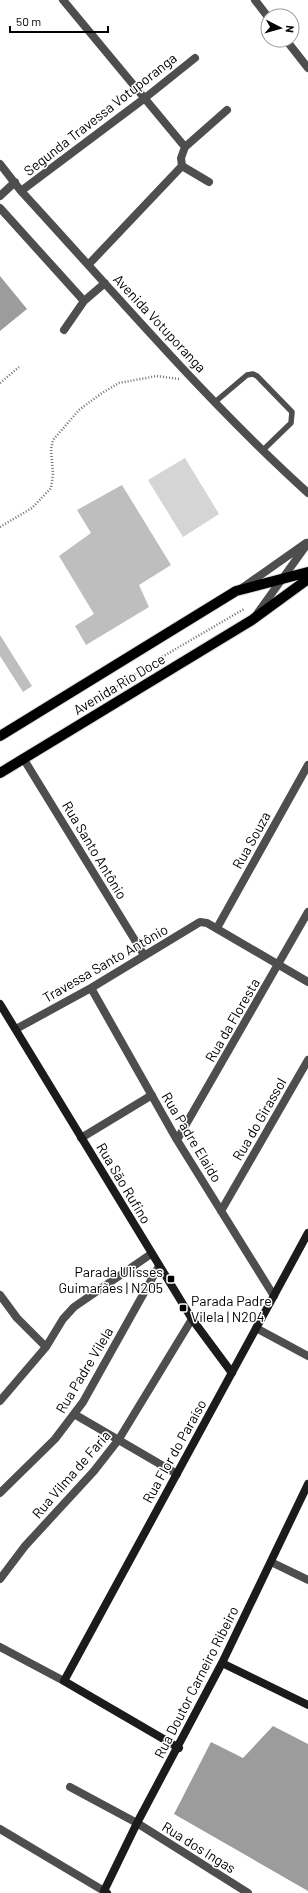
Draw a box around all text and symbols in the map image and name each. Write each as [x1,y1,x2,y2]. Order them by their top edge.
scale bar [10,8,108,34]
north arrow [260,8,300,48]
text: 50 m [16,14,41,28]
text: N [284,25,297,33]
street label: Segunda Travessa Votuporanga [20,49,180,179]
street label: Avenida Votuporanga [110,270,210,376]
street label: Avenida Rio Doce [70,650,168,718]
street label: Rua Santo Antônio [59,798,131,902]
street label: Rua Souza [228,808,274,872]
street label: Travessa Santo Antônio [39,920,171,1006]
street label: Rua da Floresta [201,975,263,1065]
street label: Rua do Girassol [228,1075,290,1163]
street label: Rua Padre Elaido [158,1089,226,1185]
street label: Rua São Rufino [93,1139,155,1227]
place label: Parada Ulisses Guimarães | N205 [58,1263,163,1296]
marker: Parada Ulisses Guimarães | N205 [166,1274,176,1284]
place label: Parada Padre Vilela | N204 [191,1292,272,1325]
marker: Parada Padre Vilela | N204 [178,1303,188,1313]
street label: Rua Padre Vilela [52,1324,116,1416]
street label: Rua Flor do Paraíso [139,1396,209,1506]
street label: Rua Vilma de Faria [28,1427,114,1521]
street label: Rua Doutor Carneiro Ribeiro [150,1603,242,1761]
street label: Rua dos Ingas [159,1818,239,1876]

